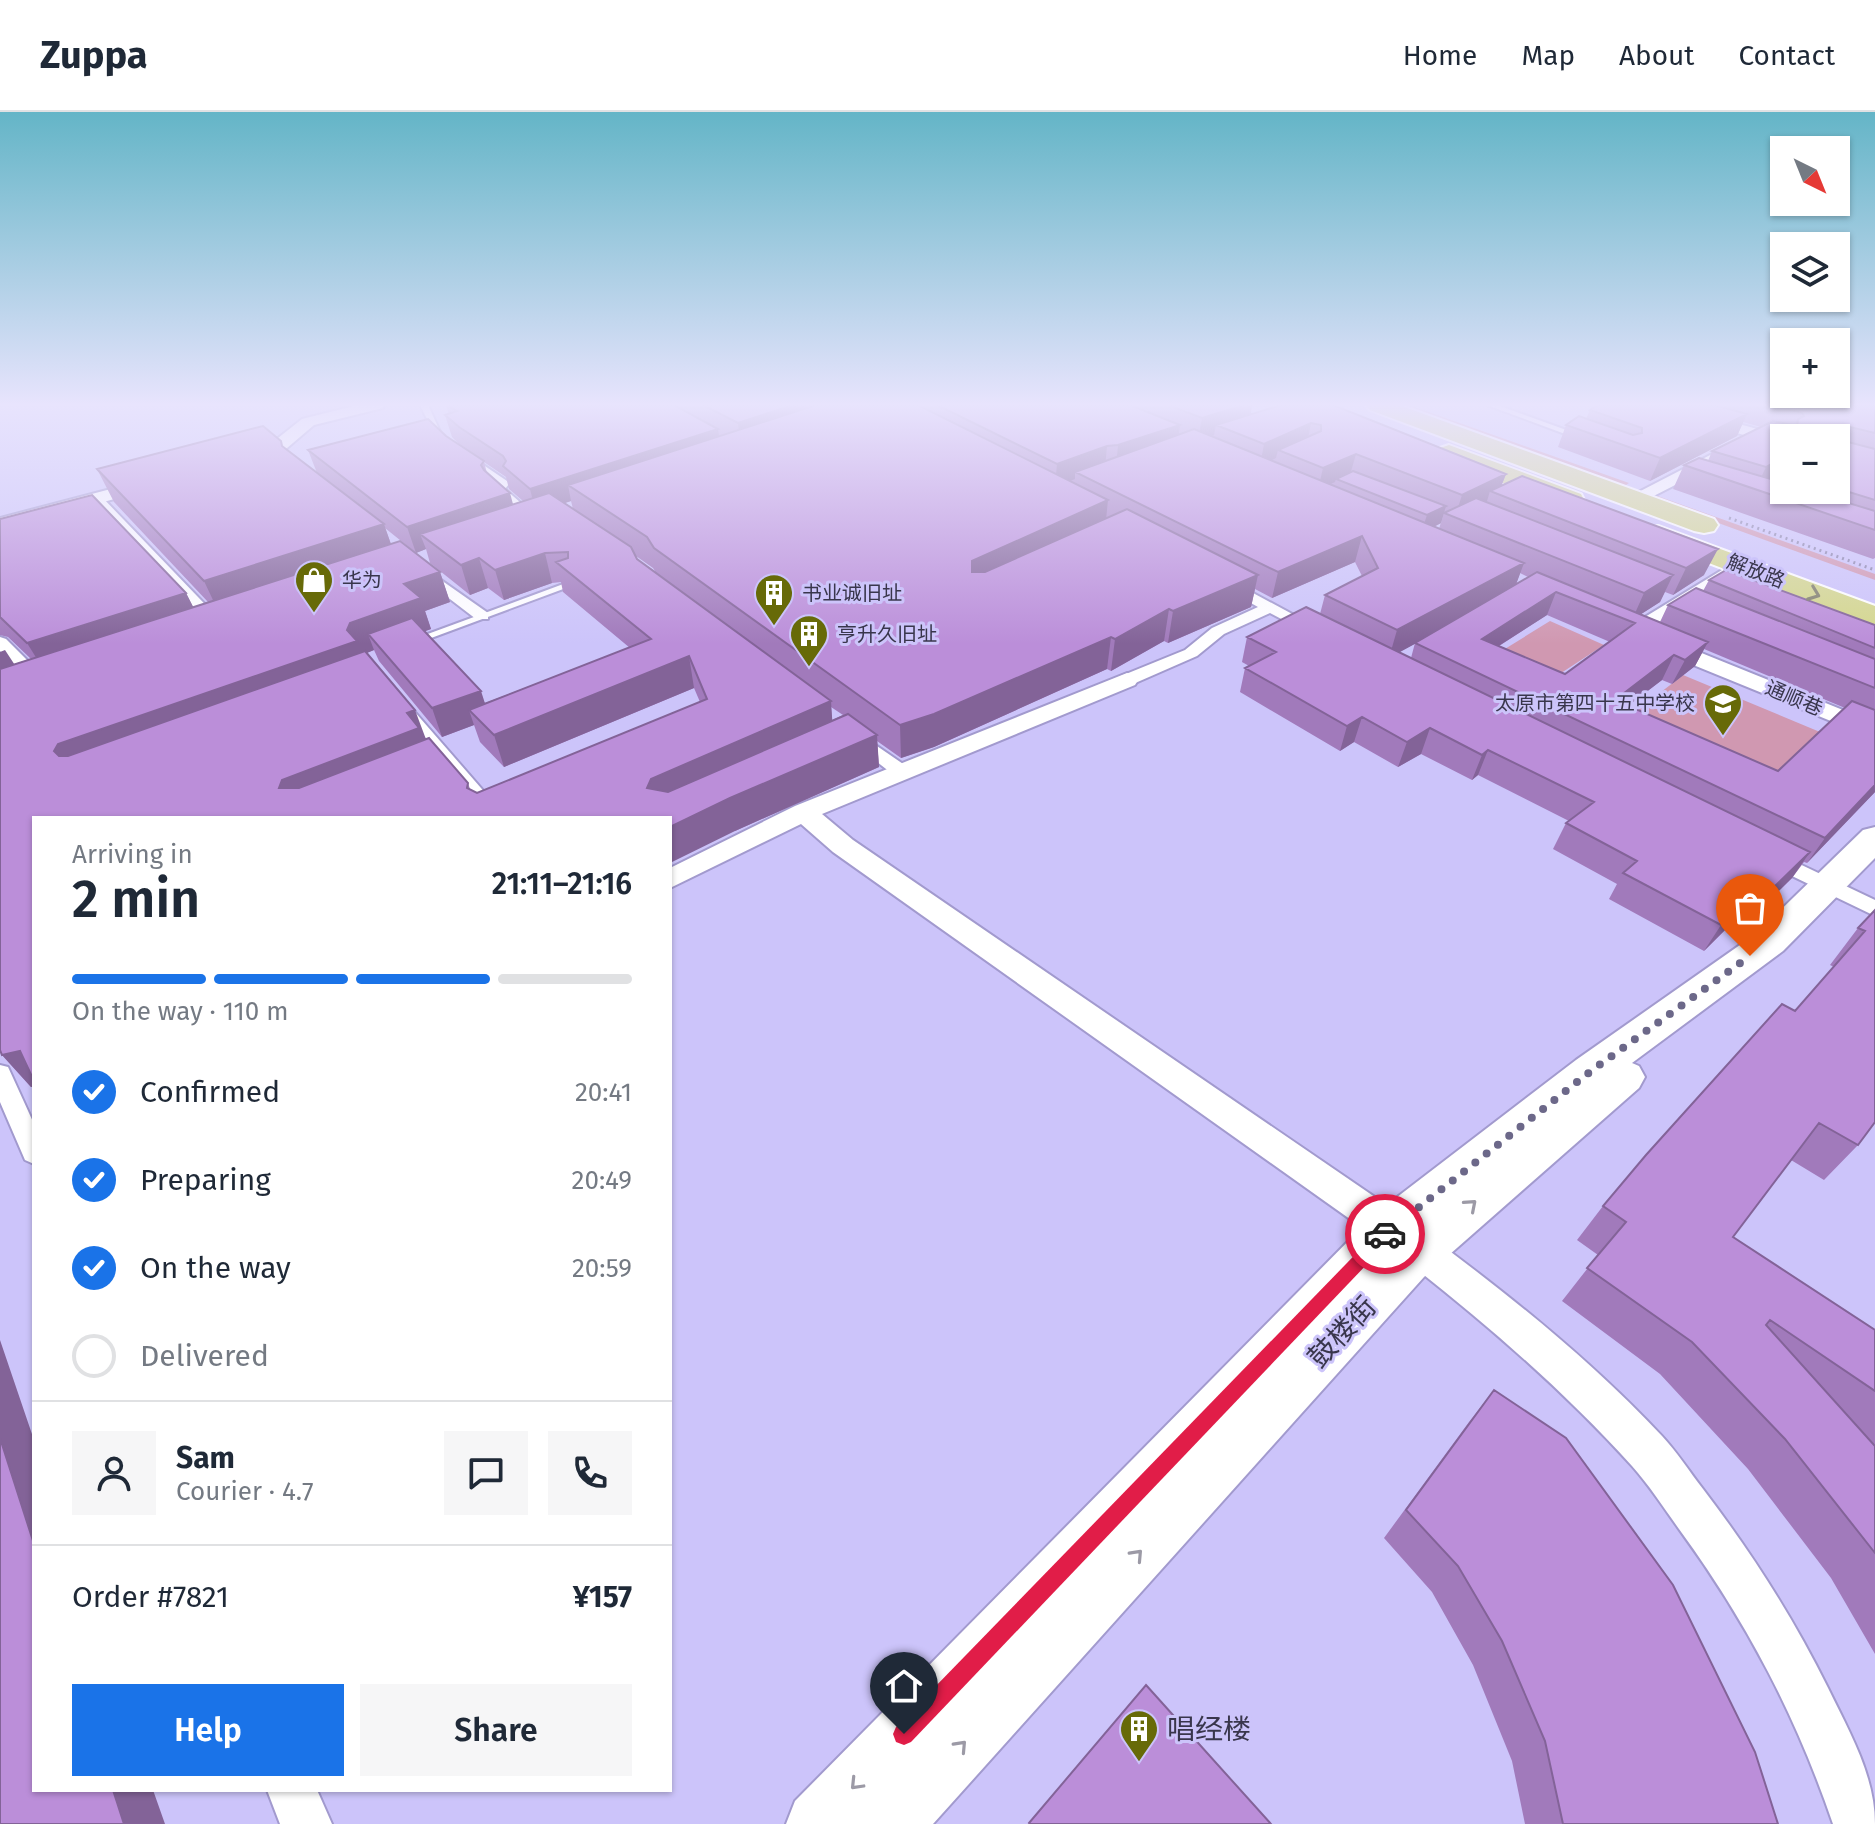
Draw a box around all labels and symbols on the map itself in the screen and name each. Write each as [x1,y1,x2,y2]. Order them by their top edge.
north arrow [1770,136,1850,216]
street label: 解放路 [1724,549,1788,593]
shop icon: 华为 [293,559,335,614]
place label: 华为 [342,568,382,592]
building icon: 书业诚旧址 [753,572,795,627]
place label: 书业诚旧址 [802,581,902,605]
one-way arrow [1806,584,1820,601]
building icon: 亨升久旧址 [788,613,830,668]
place label: 亨升久旧址 [837,622,937,646]
street label: 通顺巷 [1762,675,1826,721]
school or university icon: 太原市第四十五中学校 [1702,682,1744,737]
place label: 太原市第四十五中学校 [1495,691,1695,715]
pin [1716,874,1784,956]
courier [1345,1194,1425,1274]
one-way arrow [1462,1200,1477,1215]
street label: 鼓楼街 [1301,1290,1383,1374]
one-way arrow [1128,1549,1142,1564]
pin [870,1652,938,1734]
building icon: 唱经楼 [1118,1708,1160,1763]
place label: 唱经楼 [1167,1713,1251,1746]
one-way arrow [952,1741,966,1755]
one-way arrow [851,1775,866,1789]

